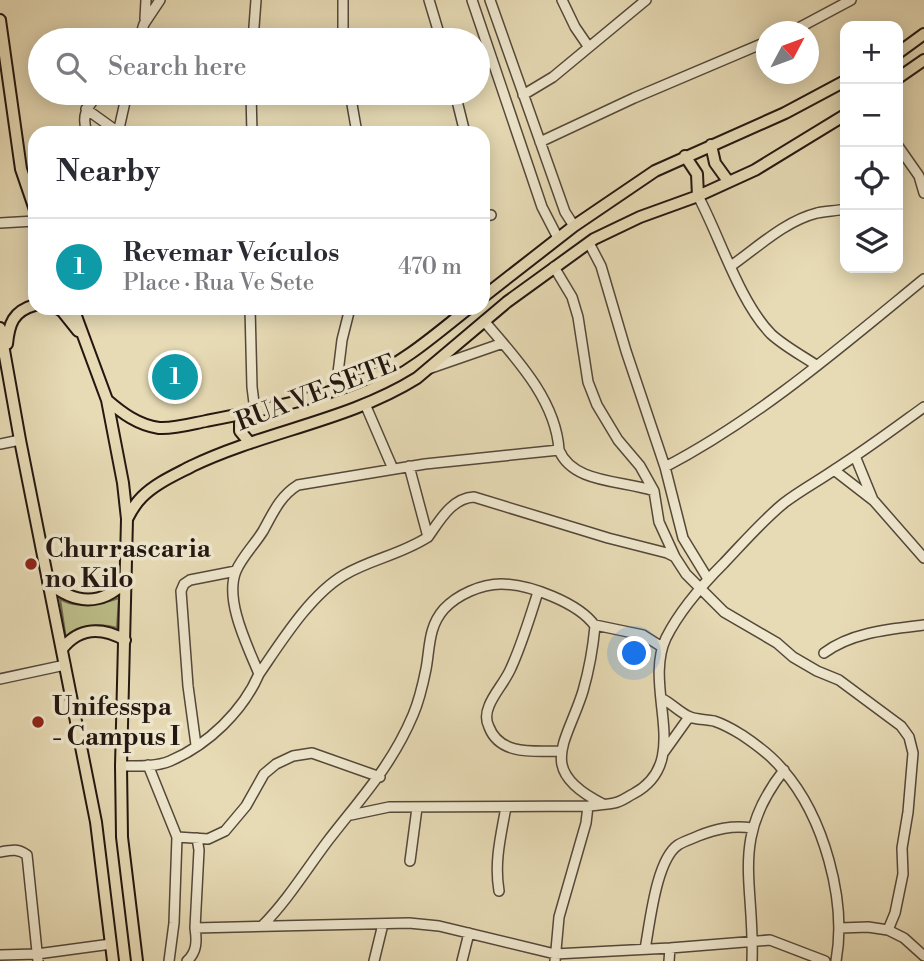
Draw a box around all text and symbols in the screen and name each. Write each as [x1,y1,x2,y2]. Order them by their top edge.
north arrow [756,21,819,84]
map controls [840,21,903,273]
button: + [840,21,903,84]
search box [28,28,490,105]
icon: search [52,48,90,86]
text: Search here [108,51,247,83]
button: − [840,84,903,147]
button: locate [840,147,903,210]
text: Nearby [56,153,160,191]
button: layers [840,210,903,273]
text: Revemar Veículos [123,237,339,269]
text: 1 [73,253,85,281]
text: 470 m [398,253,462,281]
text: Place · Rua Ve Sete [123,269,314,297]
street label: RUA VE SETE [231,348,401,438]
pin: 1 [152,351,198,403]
place label: Churrascaria no Kilo [45,533,212,595]
marker: Churrascaria no Kilo [23,556,39,572]
your location [617,636,651,670]
place label: Unifesspa - Campus I [52,691,180,753]
marker: Unifesspa - Campus I [30,714,46,730]

